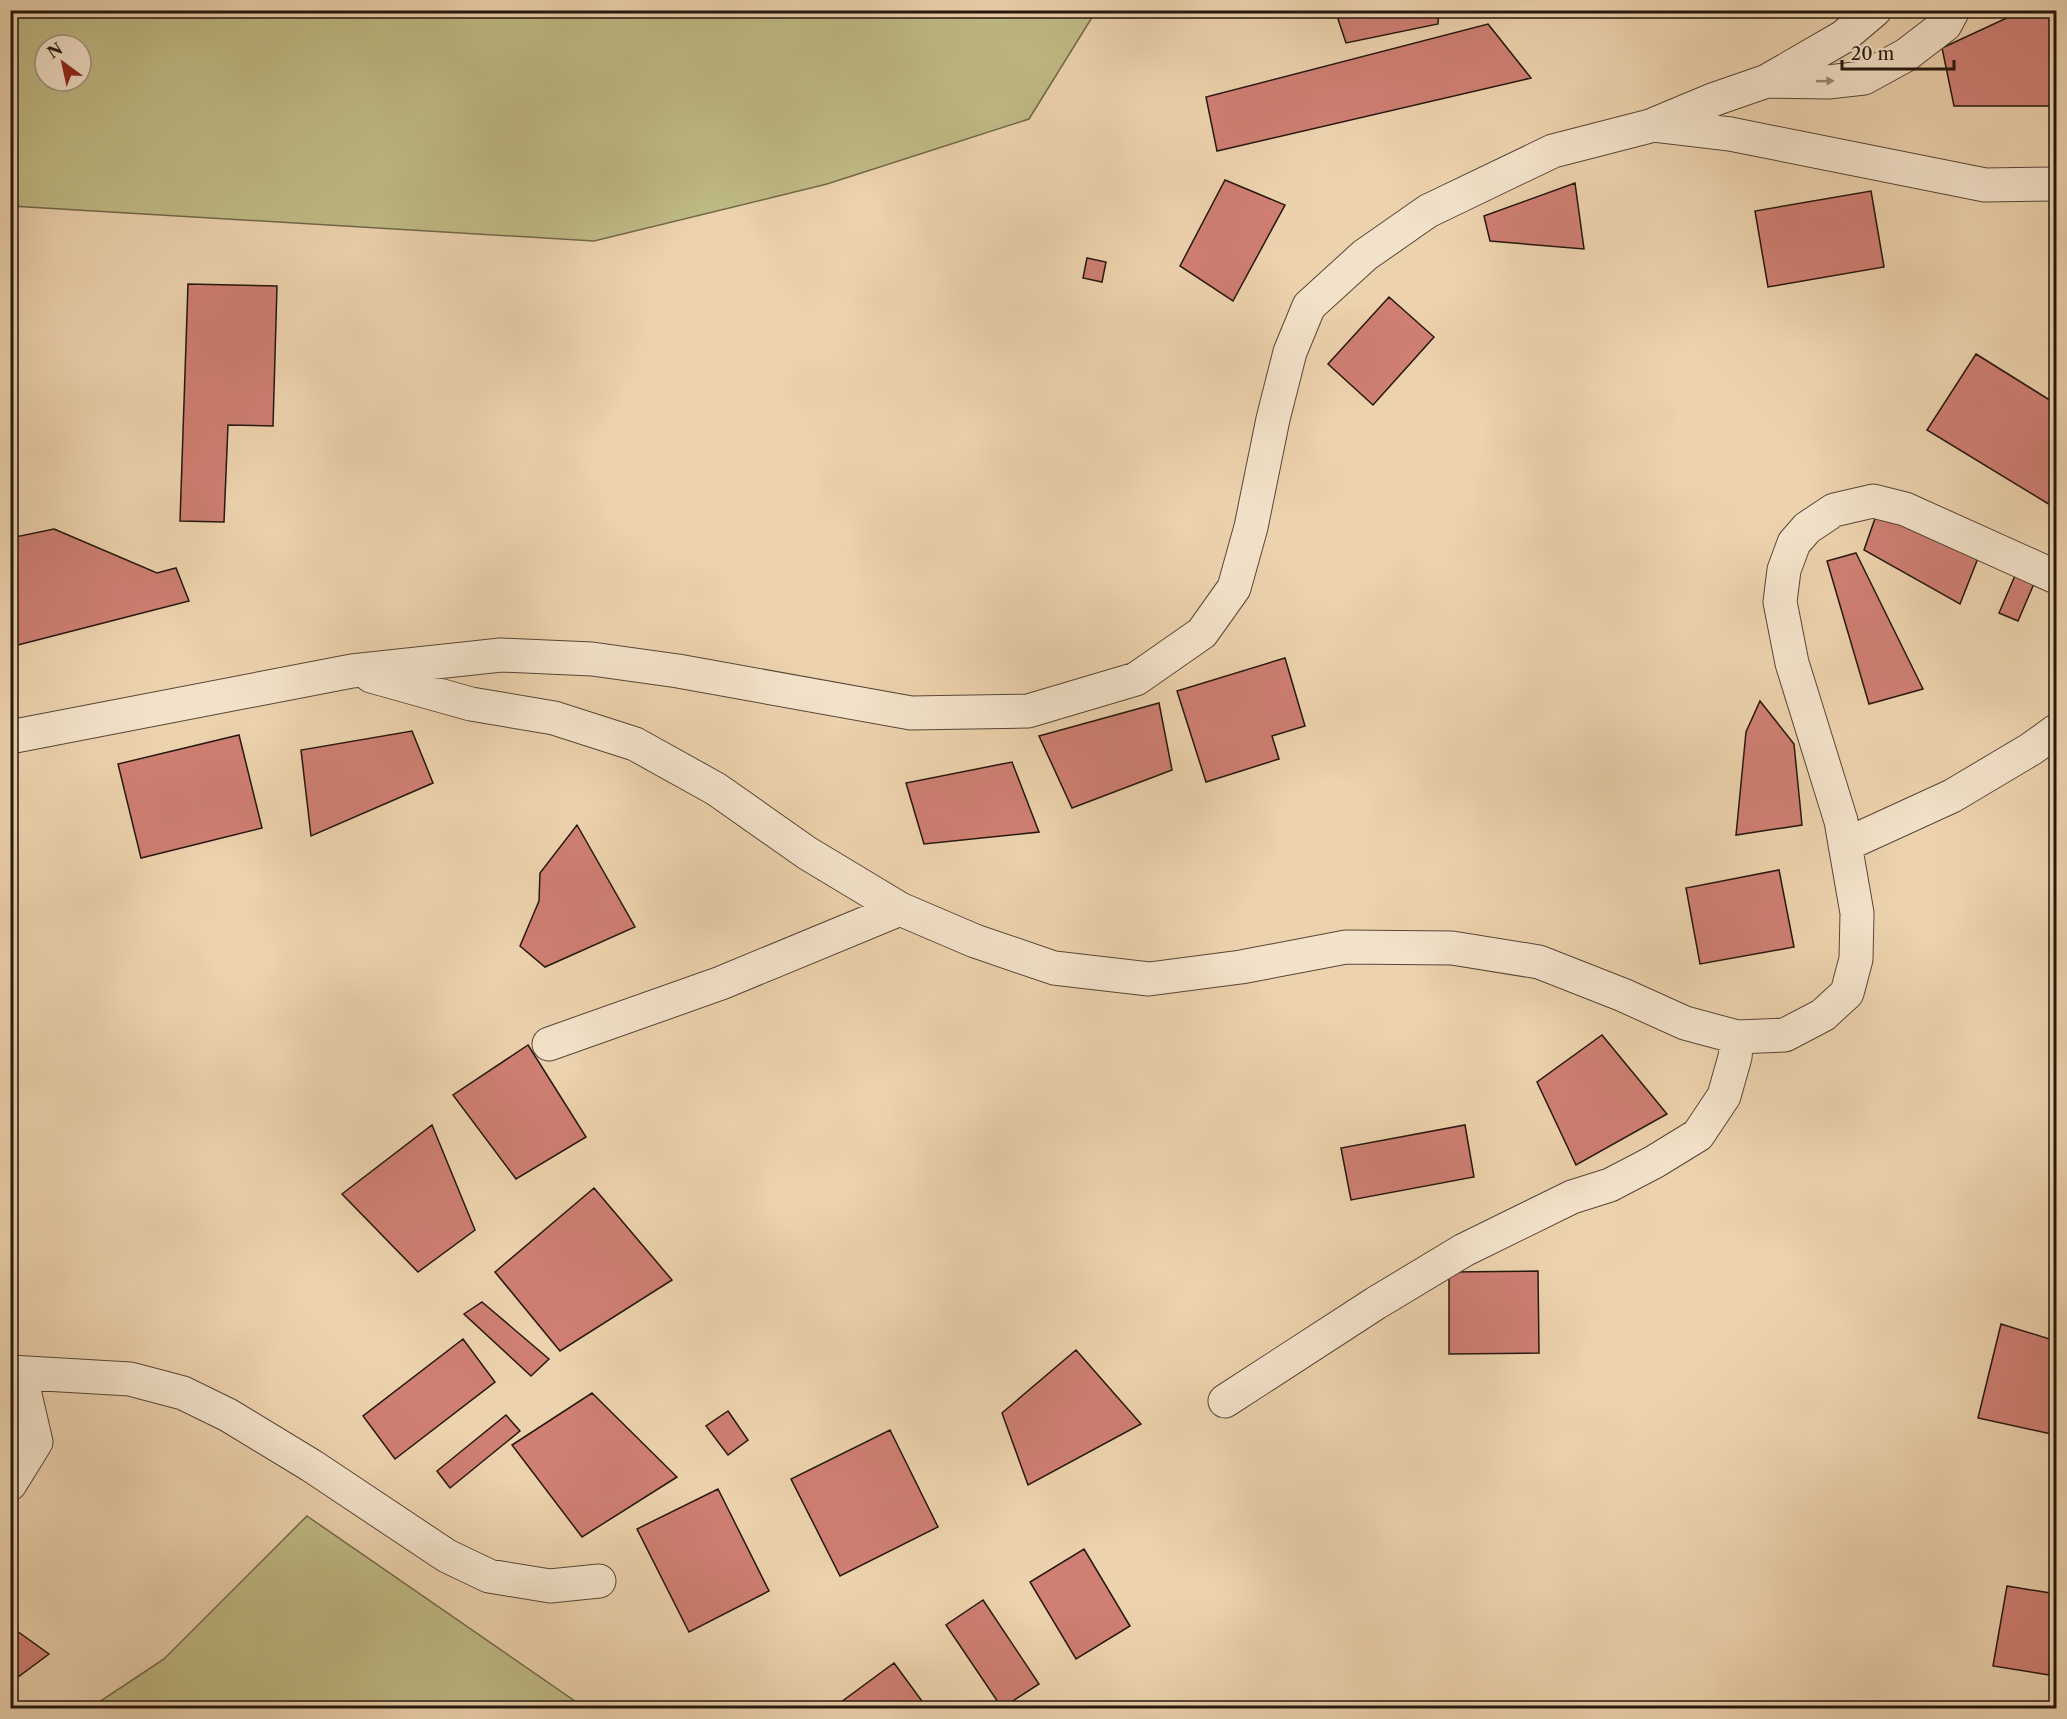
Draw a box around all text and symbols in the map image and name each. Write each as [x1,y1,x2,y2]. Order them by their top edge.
north arrow [33,33,93,93]
scale bar [1842,33,1954,71]
text: N [44,38,66,63]
text: 20 m [1851,43,1895,65]
one-way arrow [1816,77,1835,86]

